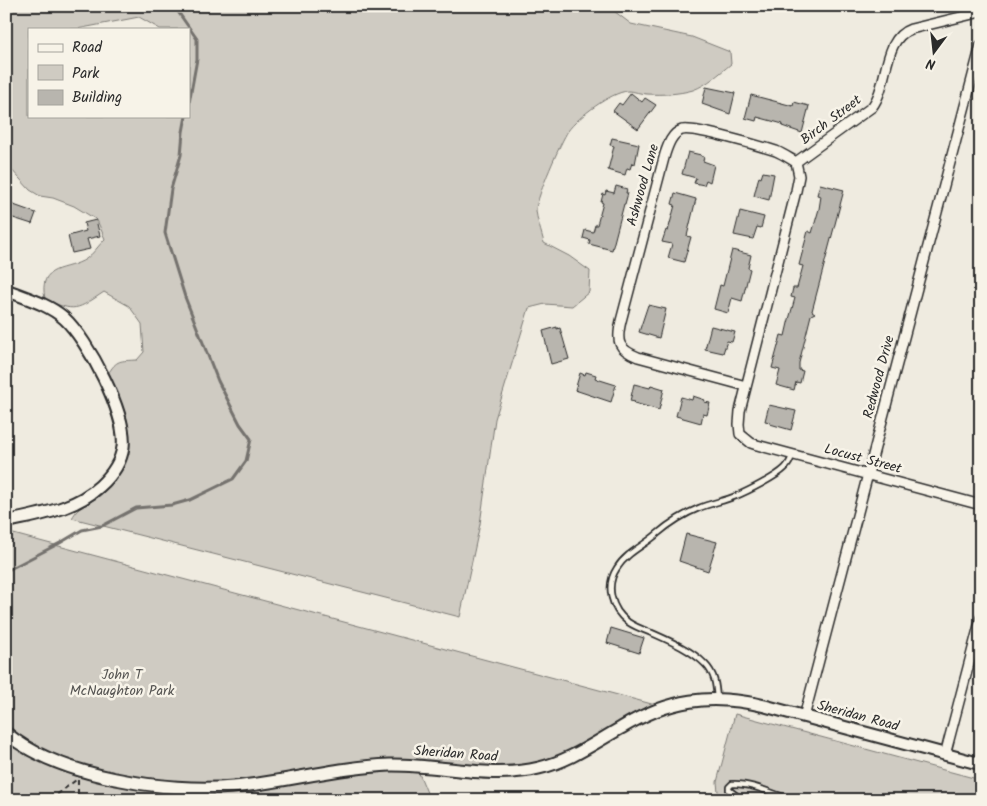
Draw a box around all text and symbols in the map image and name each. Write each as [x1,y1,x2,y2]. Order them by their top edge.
legend [28,28,190,118]
north arrow [910,28,960,78]
text: Road [72,36,103,60]
text: N [924,52,938,75]
text: Park [72,62,100,86]
text: Building [72,86,122,110]
street label: Birch Street [796,89,867,150]
street label: Ashwood Lane [621,141,665,229]
street label: Redwood Drive [857,332,901,421]
street label: Locust Street [822,438,905,480]
park label: John T McNaughton Park [70,664,175,702]
street label: Sheridan Road [815,695,902,738]
street label: Sheridan Road [413,740,500,768]

